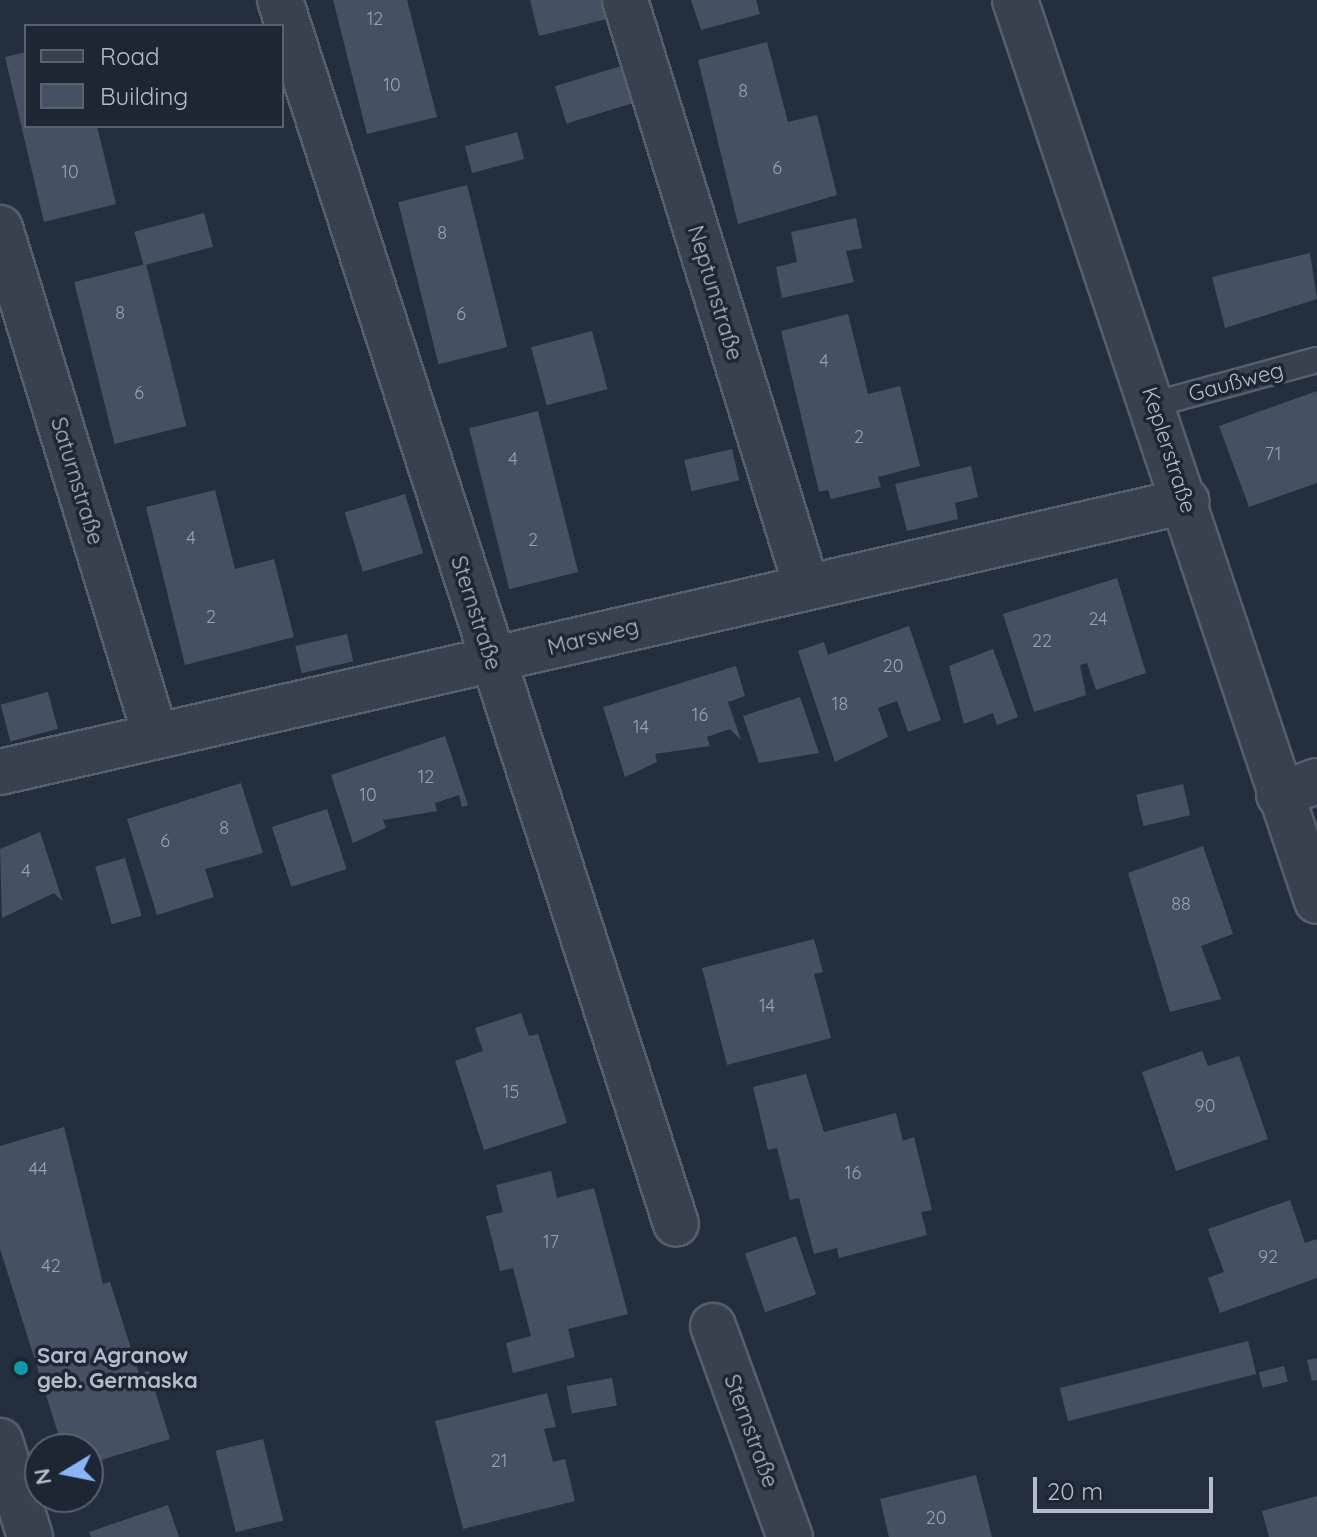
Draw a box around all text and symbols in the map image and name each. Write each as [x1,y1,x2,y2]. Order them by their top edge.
house number: 12 [367,8,383,30]
legend [24,24,284,128]
text: Road [100,41,160,71]
house number: 10 [383,74,401,96]
house number: 8 [738,80,748,102]
text: Building [100,81,188,111]
house number: 6 [772,157,782,179]
house number: 10 [61,161,79,183]
house number: 8 [437,222,447,244]
street label: Neptunstraße [682,222,748,364]
house number: 8 [115,302,125,324]
house number: 6 [456,303,466,325]
house number: 4 [819,350,829,372]
street label: Gaußweg [1186,357,1286,407]
house number: 6 [134,382,144,404]
street label: Keplerstraße [1136,384,1202,516]
street label: Saturnstraße [45,414,109,548]
house number: 2 [854,426,864,448]
house number: 71 [1265,443,1281,465]
house number: 4 [508,448,518,470]
house number: 4 [186,527,196,549]
house number: 2 [528,529,538,551]
street label: Sternstraße [445,553,507,673]
house number: 2 [206,606,216,628]
house number: 24 [1088,608,1108,630]
street label: Marsweg [545,613,641,661]
house number: 22 [1032,630,1052,652]
house number: 20 [883,655,903,677]
house number: 18 [832,693,848,715]
house number: 16 [692,704,708,726]
house number: 14 [633,716,649,738]
house number: 12 [418,766,434,788]
house number: 10 [359,784,377,806]
house number: 8 [219,817,229,839]
house number: 6 [160,830,170,852]
house number: 4 [21,860,31,882]
house number: 88 [1171,893,1191,915]
house number: 14 [759,995,775,1017]
house number: 15 [503,1081,519,1103]
house number: 90 [1195,1095,1215,1117]
house number: 44 [29,1158,47,1180]
house number: 16 [845,1162,861,1184]
house number: 17 [543,1231,559,1253]
house number: 92 [1258,1246,1278,1268]
house number: 42 [41,1255,61,1277]
place label: Sara Agranow geb. Germaska [37,1342,198,1394]
marker: Sara Agranow geb. Germaska [12,1359,30,1377]
street label: Sternstraße [718,1371,784,1491]
north arrow [24,1433,104,1513]
house number: 21 [491,1450,507,1472]
scale bar [1037,1461,1217,1511]
text: N [27,1466,58,1487]
text: 20 m [1047,1476,1103,1506]
house number: 20 [926,1507,946,1529]

